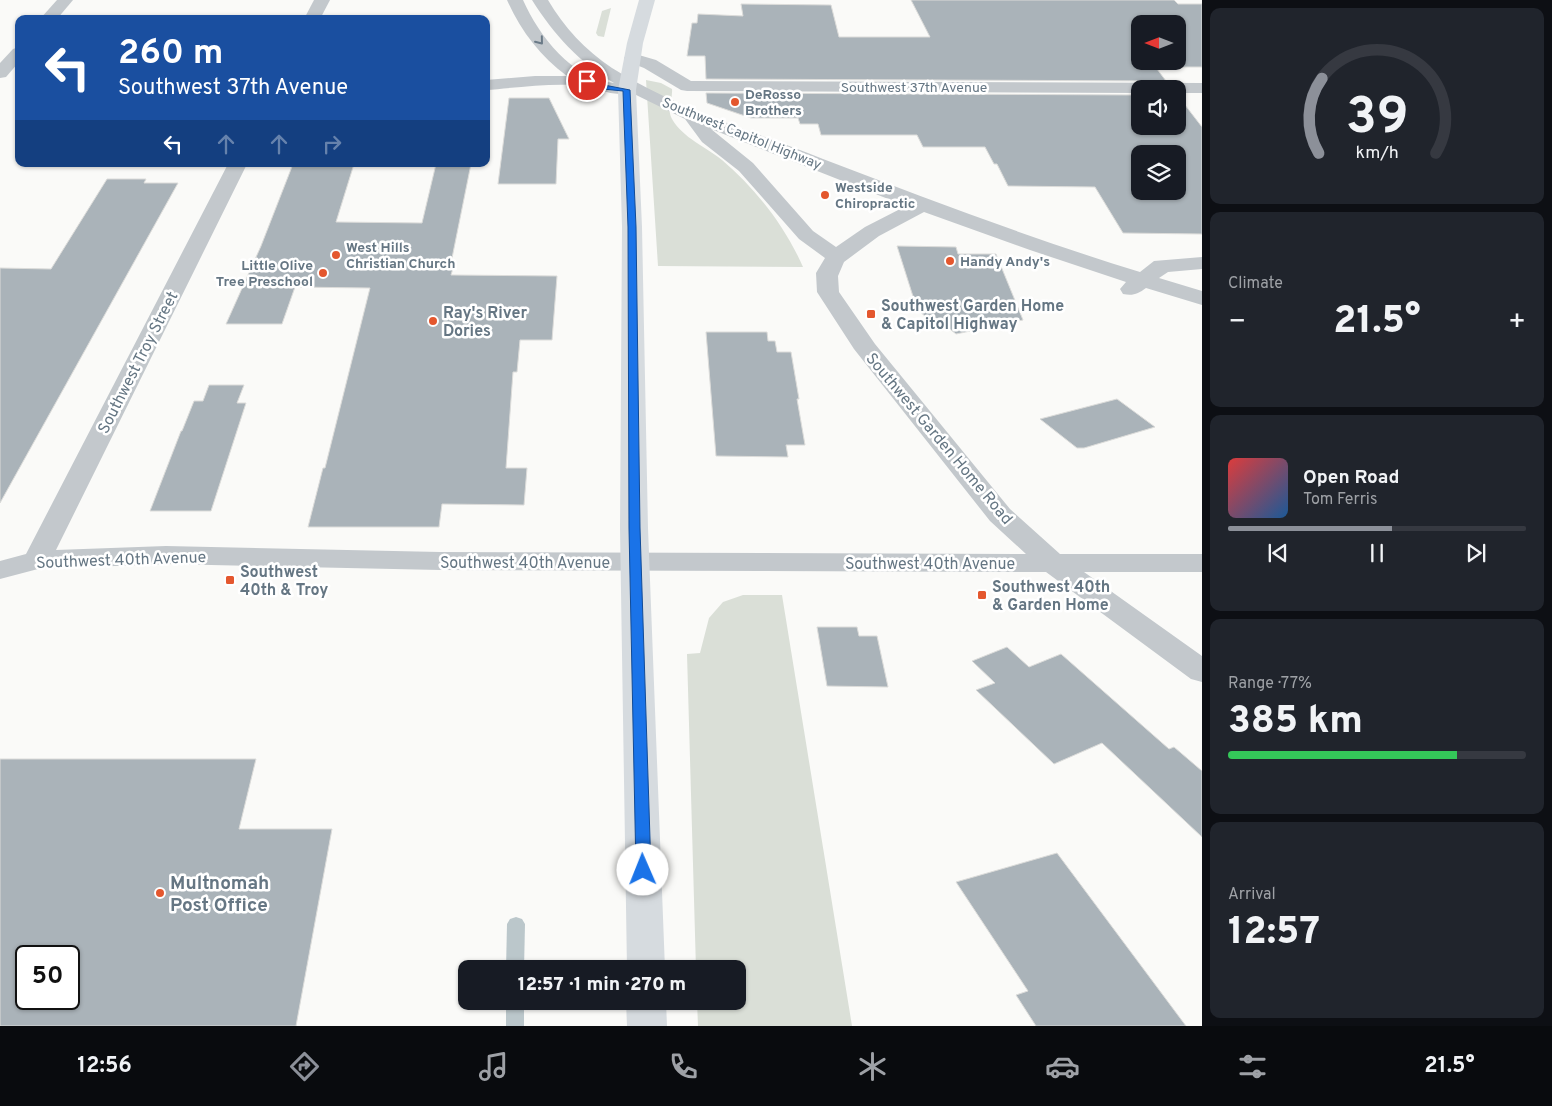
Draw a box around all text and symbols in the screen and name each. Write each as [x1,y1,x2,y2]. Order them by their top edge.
north arrow [1131,15,1186,70]
map controls [1131,15,1186,200]
text: 260 m [118,32,223,76]
icon: left [35,35,100,100]
one-way arrow [535,36,544,45]
pin [566,60,608,102]
icon: arrive [573,67,601,95]
text: Southwest 37th Avenue [118,75,348,102]
street label: Southwest 37th Avenue [841,80,987,97]
button: sound [1131,80,1186,135]
text: 39 [1345,86,1409,152]
place label: DeRosso Brothers [745,87,802,120]
street label: Southwest Capitol Highway [659,95,824,174]
marker: DeRosso Brothers [729,96,741,108]
icon: left [159,130,187,158]
icon: ahead [212,130,240,158]
icon: ahead [265,130,293,158]
icon: right [318,130,346,158]
text: km/h [1355,142,1399,165]
button: layers [1131,145,1186,200]
place label: Westside Chiropractic [835,180,915,213]
marker: Westside Chiropractic [819,189,831,201]
place label: West Hills Christian Church [346,240,455,273]
marker: West Hills Christian Church [330,249,342,261]
place label: Handy Andy's [960,254,1050,271]
marker: Handy Andy's [944,255,956,267]
place label: Little Olive Tree Preschool [216,258,313,291]
marker: Little Olive Tree Preschool [317,267,329,279]
text: Climate [1228,274,1283,294]
street label: Southwest Troy Street [94,288,183,437]
place label: Southwest Garden Home & Capitol Highway [881,297,1064,335]
text: 21.5° [1333,298,1421,347]
place label: Ray's River Dories [443,304,528,342]
text: − [1228,305,1246,341]
text: + [1508,305,1526,341]
marker: Southwest Garden Home & Capitol Highway [865,308,877,320]
marker: Ray's River Dories [427,315,439,327]
street label: Southwest Garden Home Road [861,349,1016,529]
text: Open Road [1303,466,1399,490]
text: Tom Ferris [1303,490,1377,510]
icon: previous [1264,539,1292,567]
icon: pause [1363,539,1391,567]
icon: next [1462,539,1490,567]
street label: Southwest 40th Avenue [36,548,206,574]
street label: Southwest 40th Avenue [440,554,610,574]
street label: Southwest 40th Avenue [845,555,1015,575]
place label: Southwest 40th & Troy [240,563,328,601]
marker: Southwest 40th & Troy [224,574,236,586]
place label: Southwest 40th & Garden Home [992,578,1110,616]
marker: Southwest 40th & Garden Home [976,589,988,601]
text: Range · 77% [1228,674,1312,694]
text: 385 km [1228,698,1363,747]
position arrow [616,843,668,895]
place label: Multnomah Post Office [170,872,269,918]
text: Arrival [1228,885,1276,905]
marker: Multnomah Post Office [154,887,166,899]
text: 12:57 [1228,909,1320,958]
speed limit sign: 50 [15,945,80,1010]
text: 12:57 · 1 min · 270 m [518,973,686,997]
icon: directions [287,1049,322,1084]
icon: music [476,1049,511,1084]
icon: phone [666,1049,701,1084]
icon: climate [855,1049,890,1084]
icon: car [1045,1049,1080,1084]
icon: filters [1235,1049,1270,1084]
text: 12:56 [77,1053,132,1080]
text: 21.5° [1424,1053,1475,1080]

